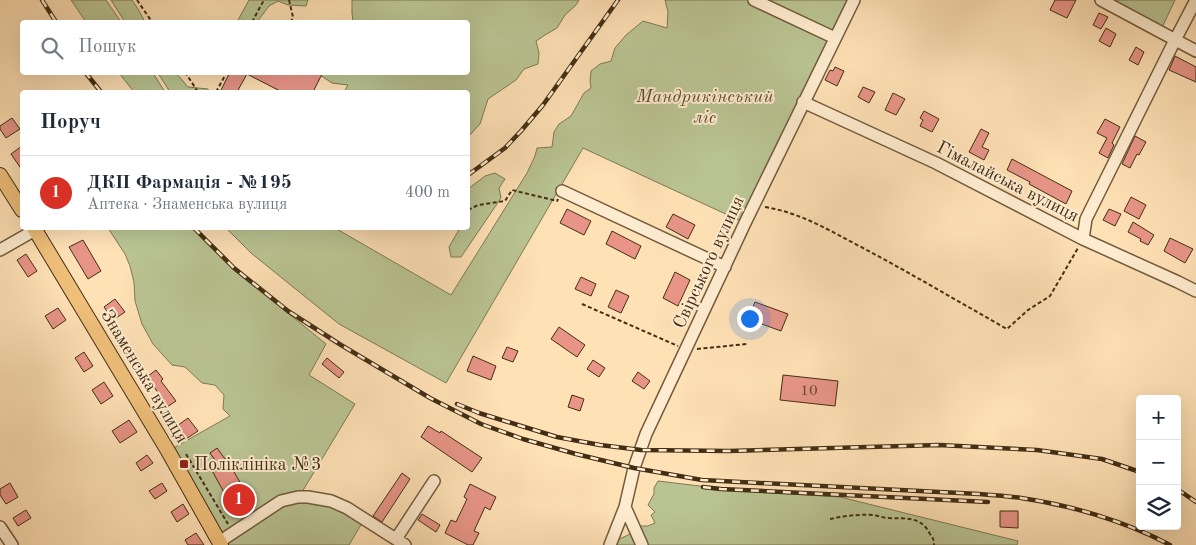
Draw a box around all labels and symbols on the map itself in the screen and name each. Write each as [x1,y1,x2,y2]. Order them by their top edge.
park label: Мандрикінський ліс [635,88,774,127]
street label: Гімалайська вулиця [934,138,1082,226]
street label: Свірського вулиця [670,193,748,332]
your location [737,306,763,332]
street label: Знаменська вулиця [97,307,191,446]
house number: 10 [800,384,818,399]
place label: Поліклініка №3 [194,456,321,474]
marker: Поліклініка №3 [178,458,190,470]
pin: 1 [223,481,255,519]

